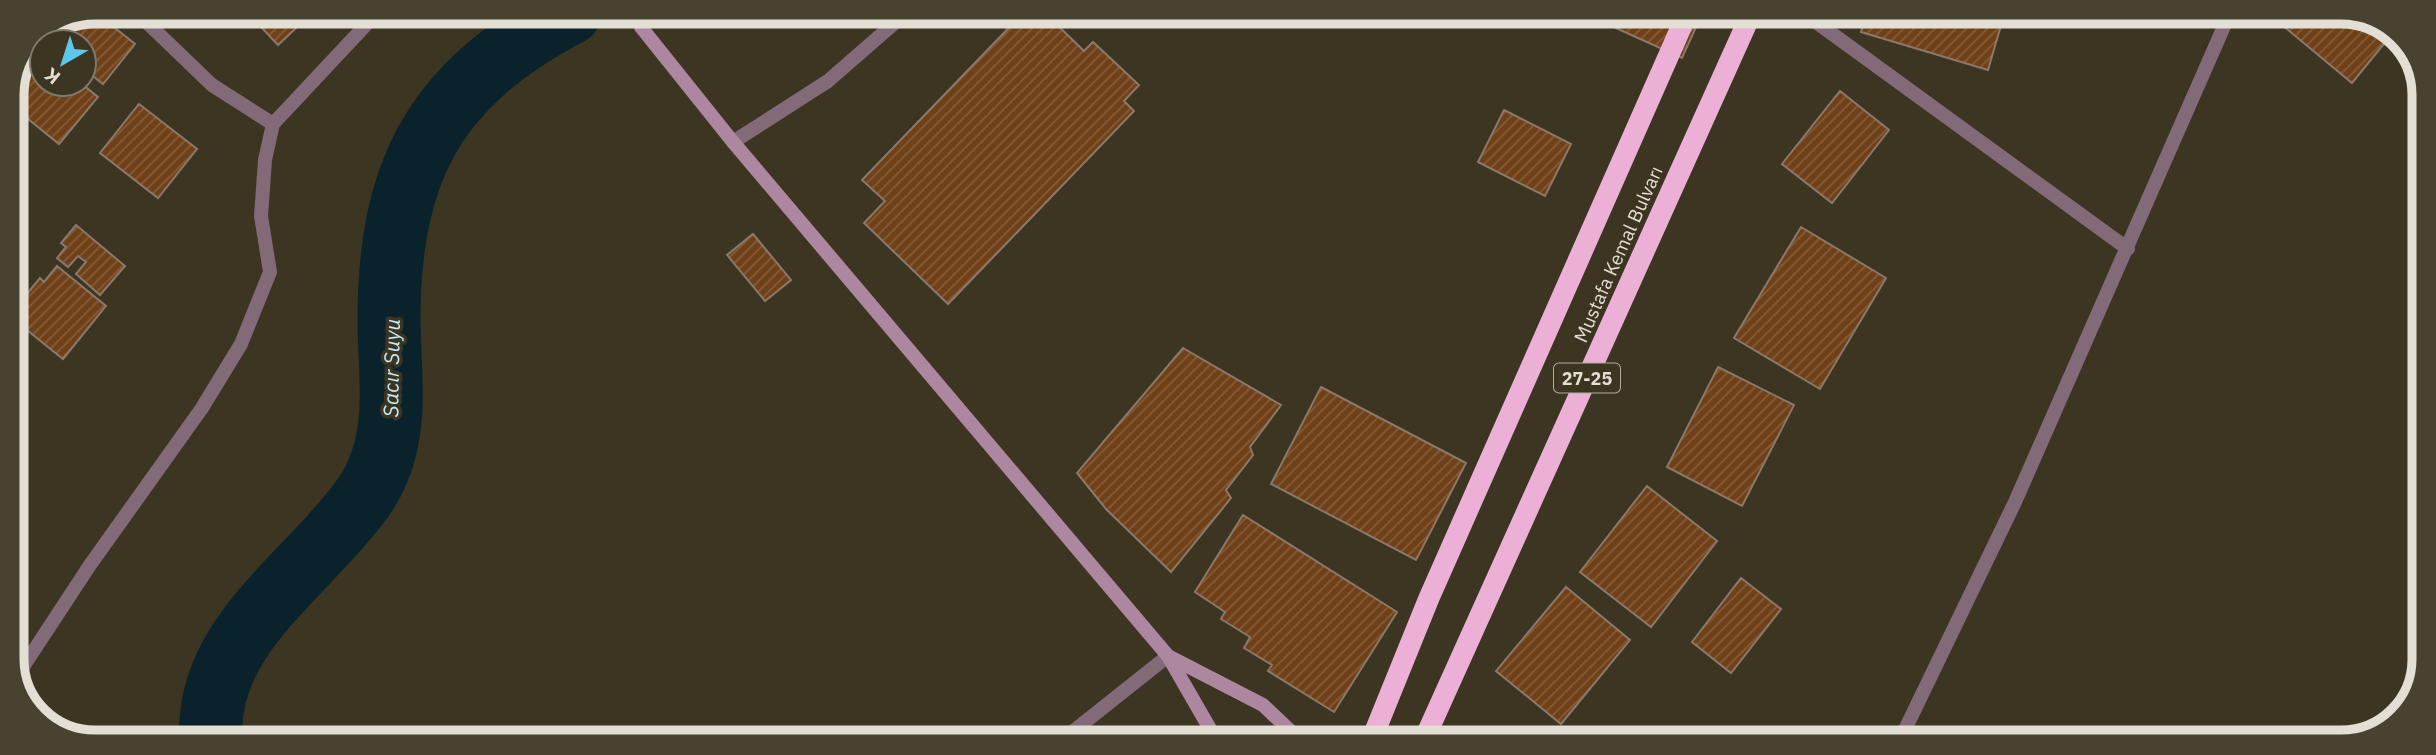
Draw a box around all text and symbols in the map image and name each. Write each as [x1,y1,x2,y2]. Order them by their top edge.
north arrow [28,28,98,98]
text: K [40,63,65,90]
street label: Mustafa Kemal Bulvarı [1568,162,1668,346]
water label: Sacır Suyu [376,318,406,418]
road number: 27-25 [1554,364,1620,392]

